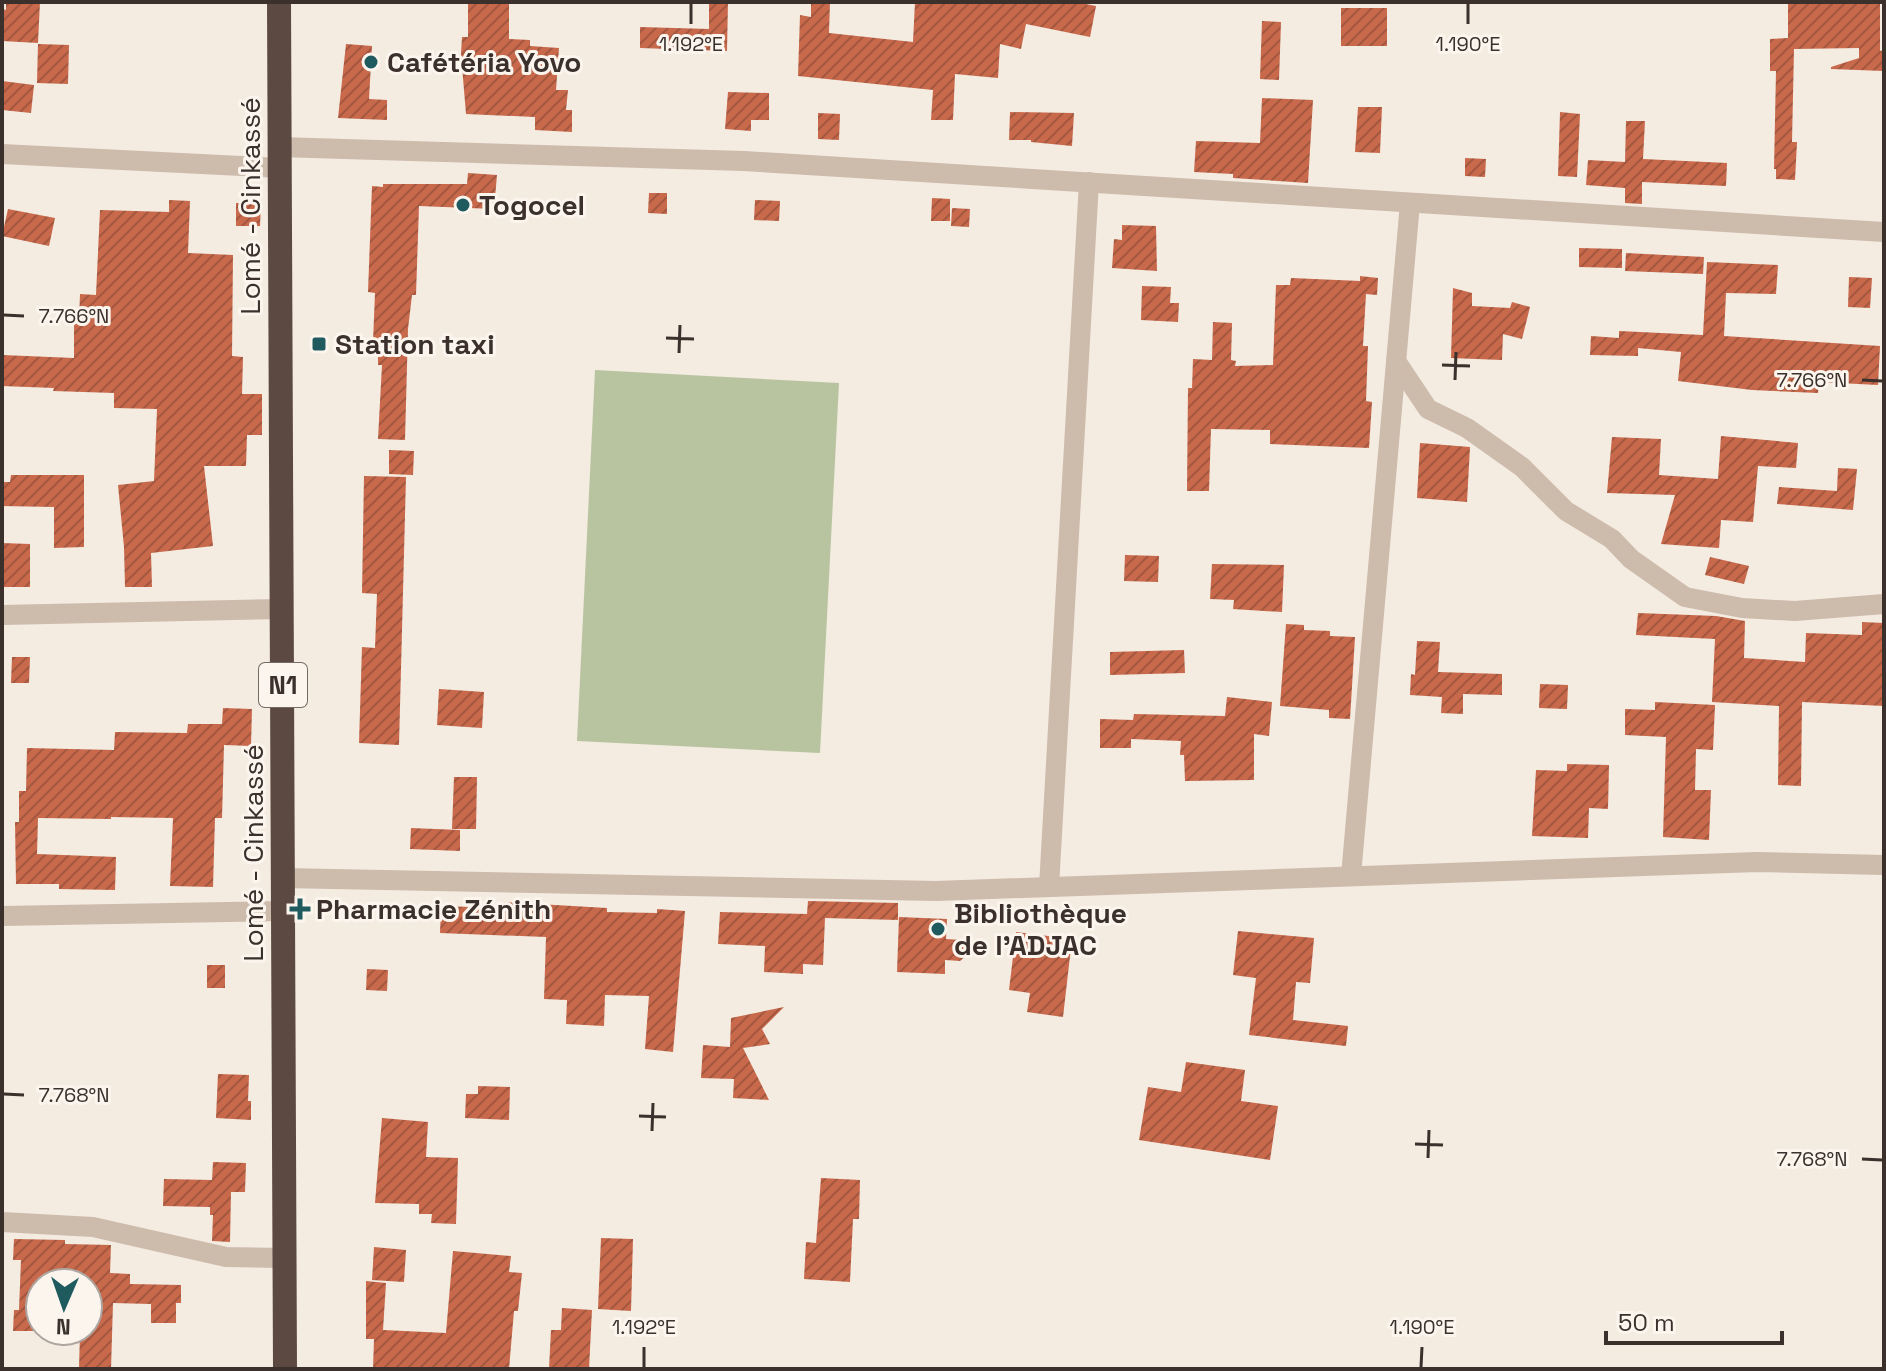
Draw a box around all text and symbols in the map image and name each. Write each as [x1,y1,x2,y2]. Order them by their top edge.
text: 1.192°E [659,31,723,57]
text: 1.190°E [1436,31,1500,57]
place label: Cafétéria Yovo [387,44,582,80]
marker: Cafétéria Yovo [362,53,380,71]
street label: Lomé - Cinkassé [232,97,268,315]
place label: Togocel [479,187,585,223]
marker: Togocel [454,196,472,214]
text: 7.766°N [39,303,109,329]
place label: Station taxi [335,326,495,362]
marker: Station taxi [310,335,328,353]
text: 7.766°N [1777,367,1847,393]
road number: N1 [259,663,307,707]
street label: Lomé - Cinkassé [235,744,271,962]
place label: Pharmacie Zénith [316,891,551,927]
place label: Bibliothèque de l'ADJAC [954,895,1127,963]
marker: Pharmacie Zénith [291,900,309,918]
marker: Bibliothèque de l'ADJAC [929,920,947,938]
text: 7.768°N [38,1082,110,1108]
text: 7.768°N [1776,1146,1848,1172]
north arrow [24,1267,104,1347]
scale bar [1606,1295,1782,1345]
text: 50 m [1618,1307,1675,1338]
text: N [55,1313,71,1341]
text: 1.192°E [612,1314,676,1340]
text: 1.190°E [1390,1314,1454,1340]

